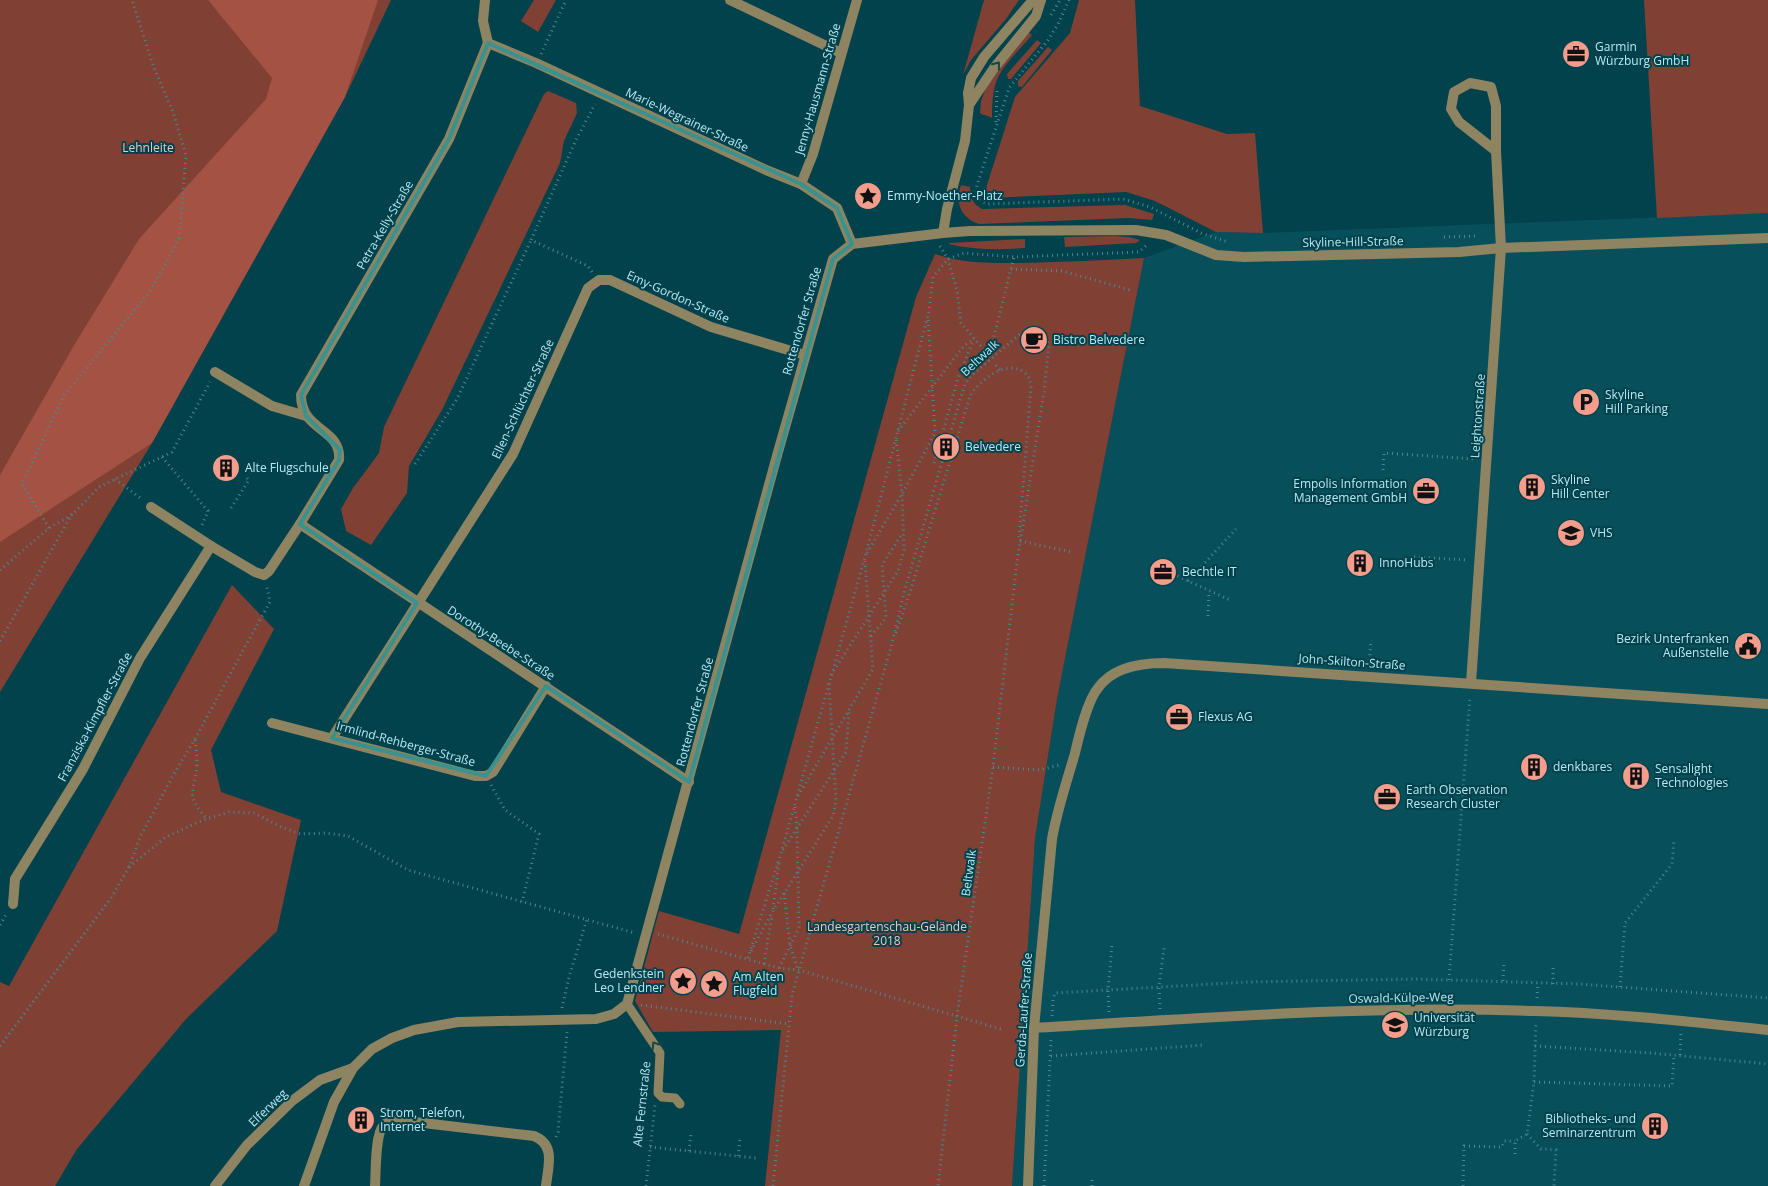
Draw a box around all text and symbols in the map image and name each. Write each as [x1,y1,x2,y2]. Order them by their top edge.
street label: Jenny-Hausmann-Straße [790,21,845,158]
place label: Garmin Würzburg GmbH [1595,38,1689,69]
office icon: Garmin Würzburg GmbH [1561,39,1591,69]
one-way arrow [991,61,1000,71]
street label: Marie-Wegrainer-Straße [623,83,752,156]
park label: Lehnleite [122,139,174,156]
street label: Petra-Kelly-Straße [352,177,417,272]
place icon: Emmy-Noether-Platz [853,181,883,211]
place label: Emmy-Noether-Platz [887,187,1003,204]
street label: Skyline-Hill-Straße [1302,232,1404,251]
street label: Rottendorfer Straße [778,264,825,377]
street label: Emy-Gordon-Straße [624,266,733,327]
cafe icon: Bistro Belvedere [1019,325,1049,355]
place label: Bistro Belvedere [1053,331,1145,348]
street label: Beltwalk [957,335,1003,380]
street label: Ellen-Schlüchter-Straße [487,336,558,461]
street label: Leightonstraße [1466,373,1489,459]
place label: Skyline Hill Parking [1605,386,1669,417]
parking icon: Skyline Hill Parking [1571,387,1601,417]
building icon: Belvedere [931,432,961,462]
place label: Belvedere [965,438,1021,455]
building icon: Alte Flugschule [211,453,241,483]
place label: Alte Flugschule [245,459,329,476]
place label: Skyline Hill Center [1551,471,1610,502]
building icon: Skyline Hill Center [1517,472,1547,502]
place label: Empolis Information Management GmbH [1293,475,1407,506]
office icon: Empolis Information Management GmbH [1411,476,1441,506]
school or university icon: VHS [1556,518,1586,548]
place label: VHS [1590,524,1613,541]
building icon: InnoHubs [1345,548,1375,578]
place label: InnoHubs [1379,554,1434,571]
office icon: Bechtle IT [1148,557,1178,587]
place label: Bechtle IT [1182,563,1237,580]
street label: Dorothy-Beebe-Straße [444,601,559,684]
place label: Bezirk Unterfranken Außenstelle [1616,630,1729,661]
public building icon: Bezirk Unterfranken Außenstelle [1733,631,1763,661]
street label: Franziska-Kimpfler-Straße [53,649,136,784]
street label: John-Skilton-Straße [1297,649,1406,674]
street label: Rottendorfer Straße [672,655,717,768]
office icon: Flexus AG [1164,702,1194,732]
place label: Flexus AG [1198,708,1253,725]
street label: Irmlind-Rehberger-Straße [335,717,478,770]
building icon: denkbares [1519,752,1549,782]
place label: denkbares [1553,758,1612,775]
place label: Sensalight Technologies [1655,760,1729,791]
building icon: Sensalight Technologies [1621,761,1651,791]
place label: Earth Observation Research Cluster [1406,781,1508,812]
office icon: Earth Observation Research Cluster [1372,782,1402,812]
street label: Beltwalk [957,848,980,897]
park label: Landesgartenschau-Gelände 2018 [807,918,967,949]
street label: Gerda-Laufer-Straße [1011,952,1036,1068]
place label: Gedenkstein Leo Lendner [594,965,664,996]
place icon: Gedenkstein Leo Lendner [668,966,698,996]
place label: Am Alten Flugfeld [733,968,784,999]
place icon: Am Alten Flugfeld [699,969,729,999]
street label: Oswald-Külpe-Weg [1348,988,1454,1007]
place label: Universität Würzburg [1414,1009,1475,1040]
school or university icon: Universität Würzburg [1380,1010,1410,1040]
one-way arrow [652,1042,661,1051]
street label: Alte Fernstraße [629,1060,654,1147]
street label: Elferweg [245,1085,291,1130]
place label: Strom, Telefon, Internet [380,1104,465,1135]
building icon: Strom, Telefon, Internet [346,1105,376,1135]
place label: Bibliotheks- und Seminarzentrum [1542,1110,1636,1141]
building icon: Bibliotheks- und Seminarzentrum [1640,1111,1670,1141]

